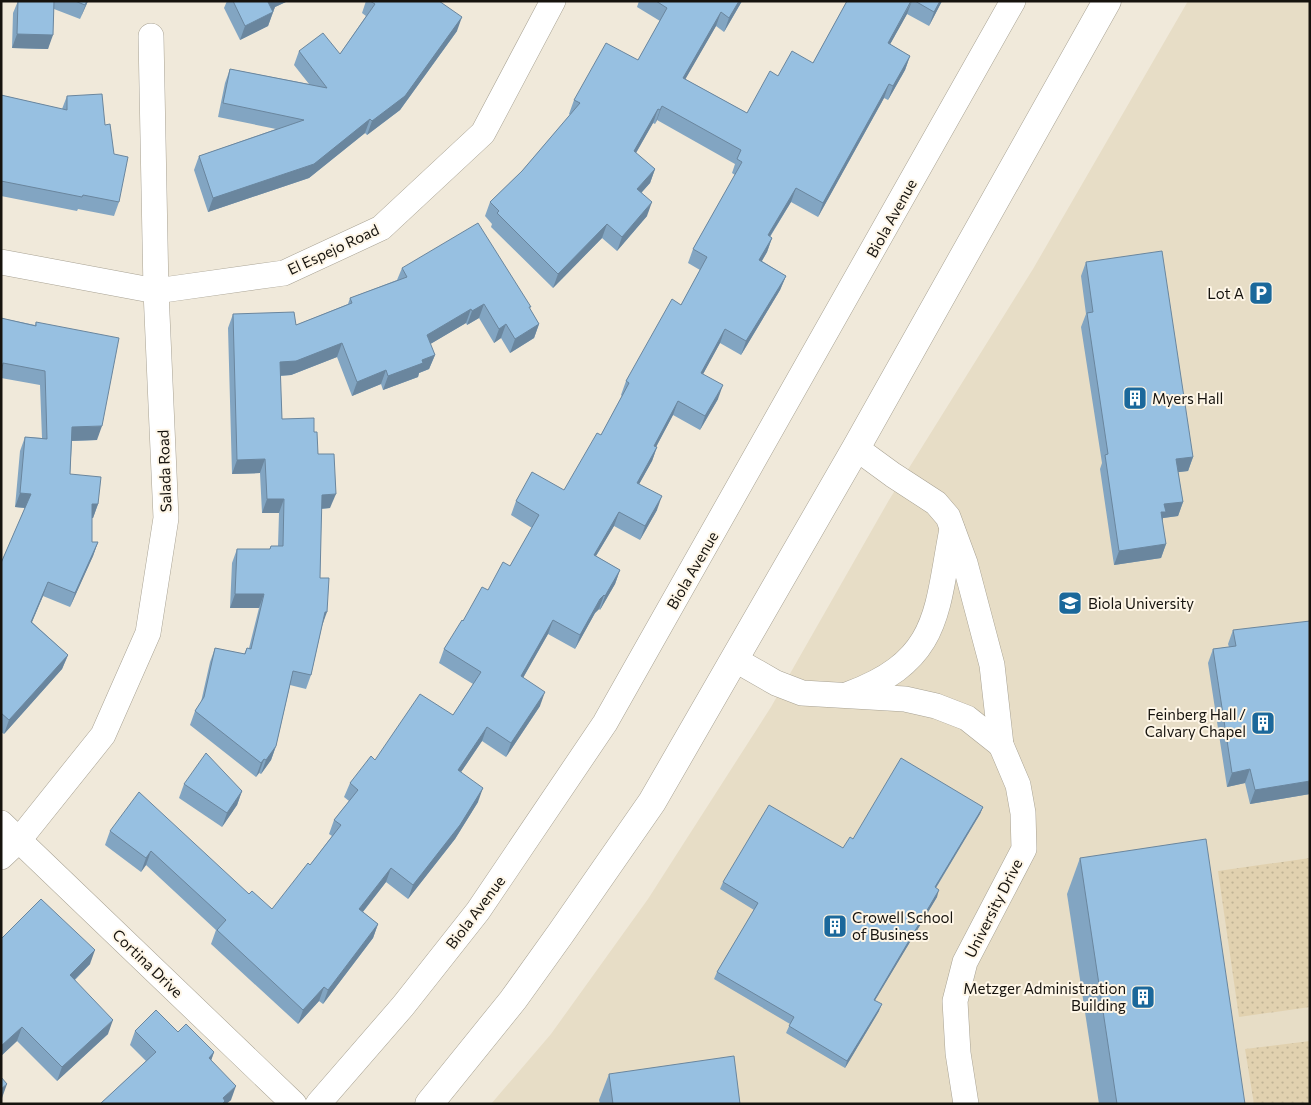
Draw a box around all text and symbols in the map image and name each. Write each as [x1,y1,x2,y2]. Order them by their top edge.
street label: Biola Avenue [862,176,920,260]
street label: El Espejo Road [284,220,382,278]
parking icon: Lot A [1248,280,1274,306]
place label: Lot A [1207,284,1244,302]
building icon: Myers Hall [1122,385,1148,411]
place label: Myers Hall [1152,389,1223,407]
street label: Salada Road [154,429,174,513]
street label: Biola Avenue [662,528,722,612]
school or university icon: Biola University [1057,590,1083,616]
place label: Biola University [1088,594,1194,612]
place label: Feinberg Hall / Calvary Chapel [1145,705,1246,740]
building icon: Feinberg Hall / Calvary Chapel [1250,710,1276,736]
street label: University Drive [960,856,1026,960]
street label: Biola Avenue [442,872,508,952]
place label: Crowell School of Business [852,908,953,943]
building icon: Crowell School of Business [822,913,848,939]
street label: Cortina Drive [109,925,187,1001]
place label: Metzger Administration Building [963,979,1126,1014]
building icon: Metzger Administration Building [1130,984,1156,1010]

